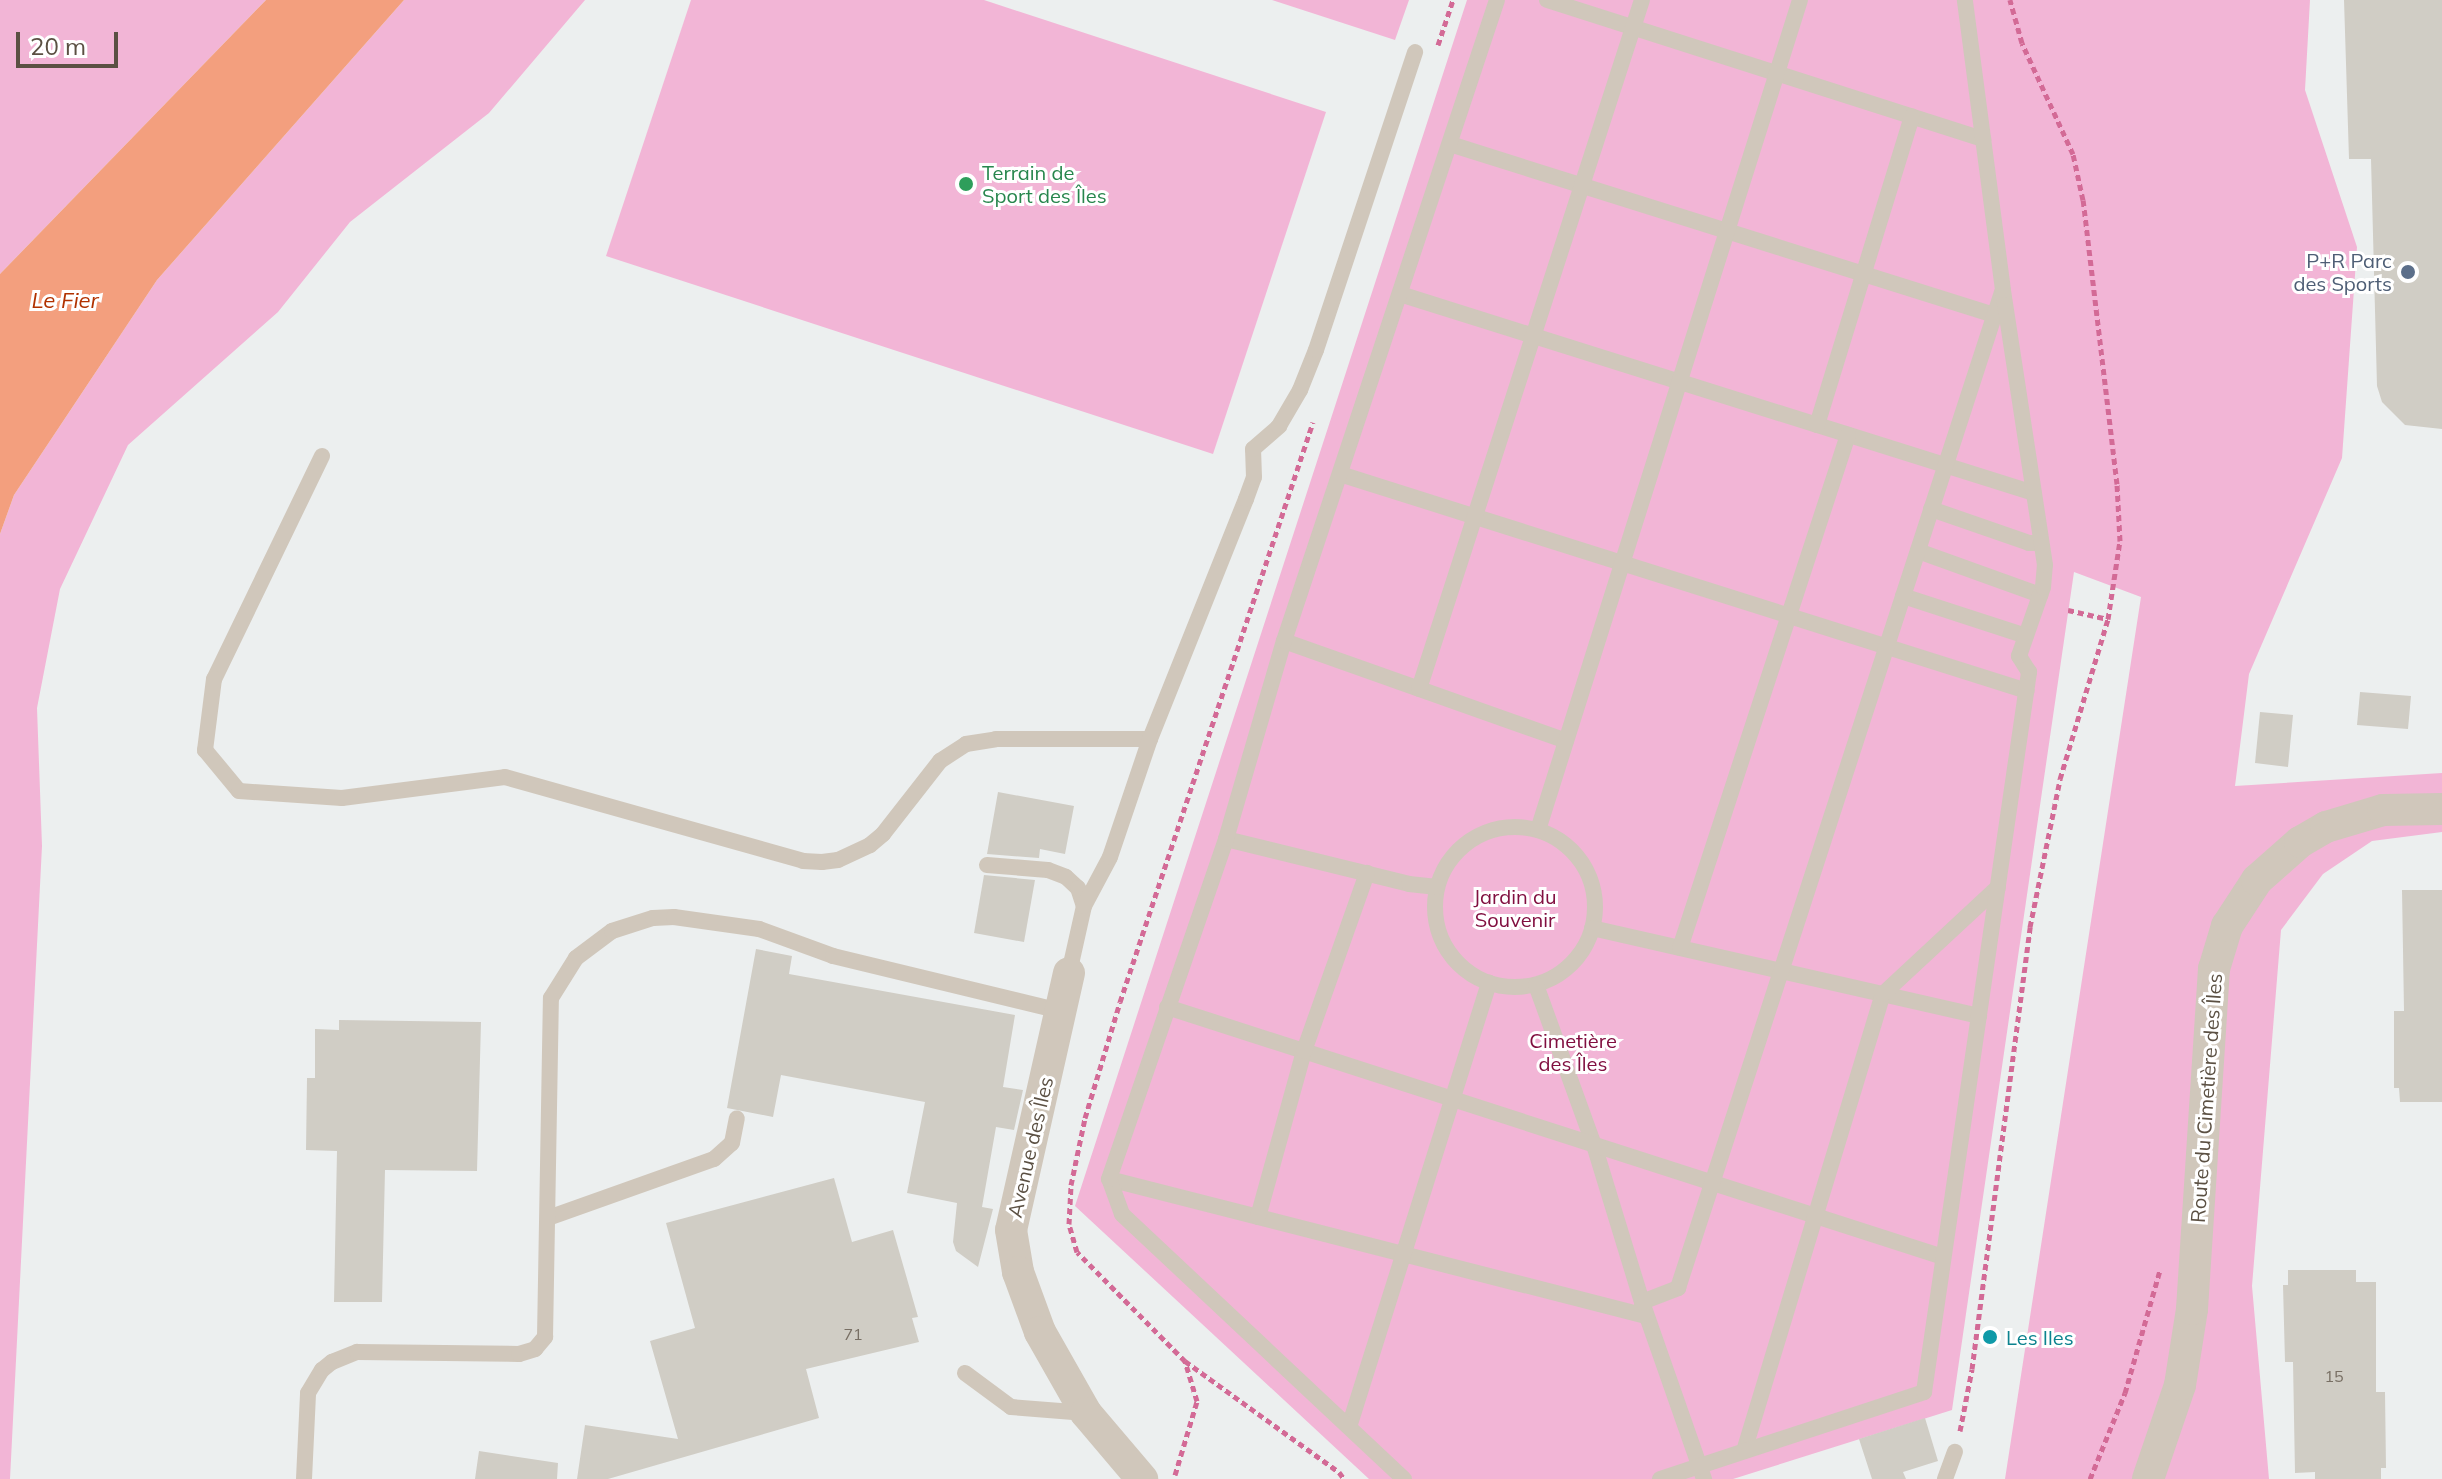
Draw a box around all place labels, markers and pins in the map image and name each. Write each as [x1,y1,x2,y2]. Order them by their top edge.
place label: Terrain de Sport des Îles [982,160,1107,207]
marker: Terrain de Sport des Îles [957,175,975,193]
place label: P+R Parc des Sports [2293,248,2392,295]
marker: P+R Parc des Sports [2399,263,2417,281]
place label: Les Iles [2006,1325,2074,1349]
marker: Les Iles [1981,1328,1999,1346]

